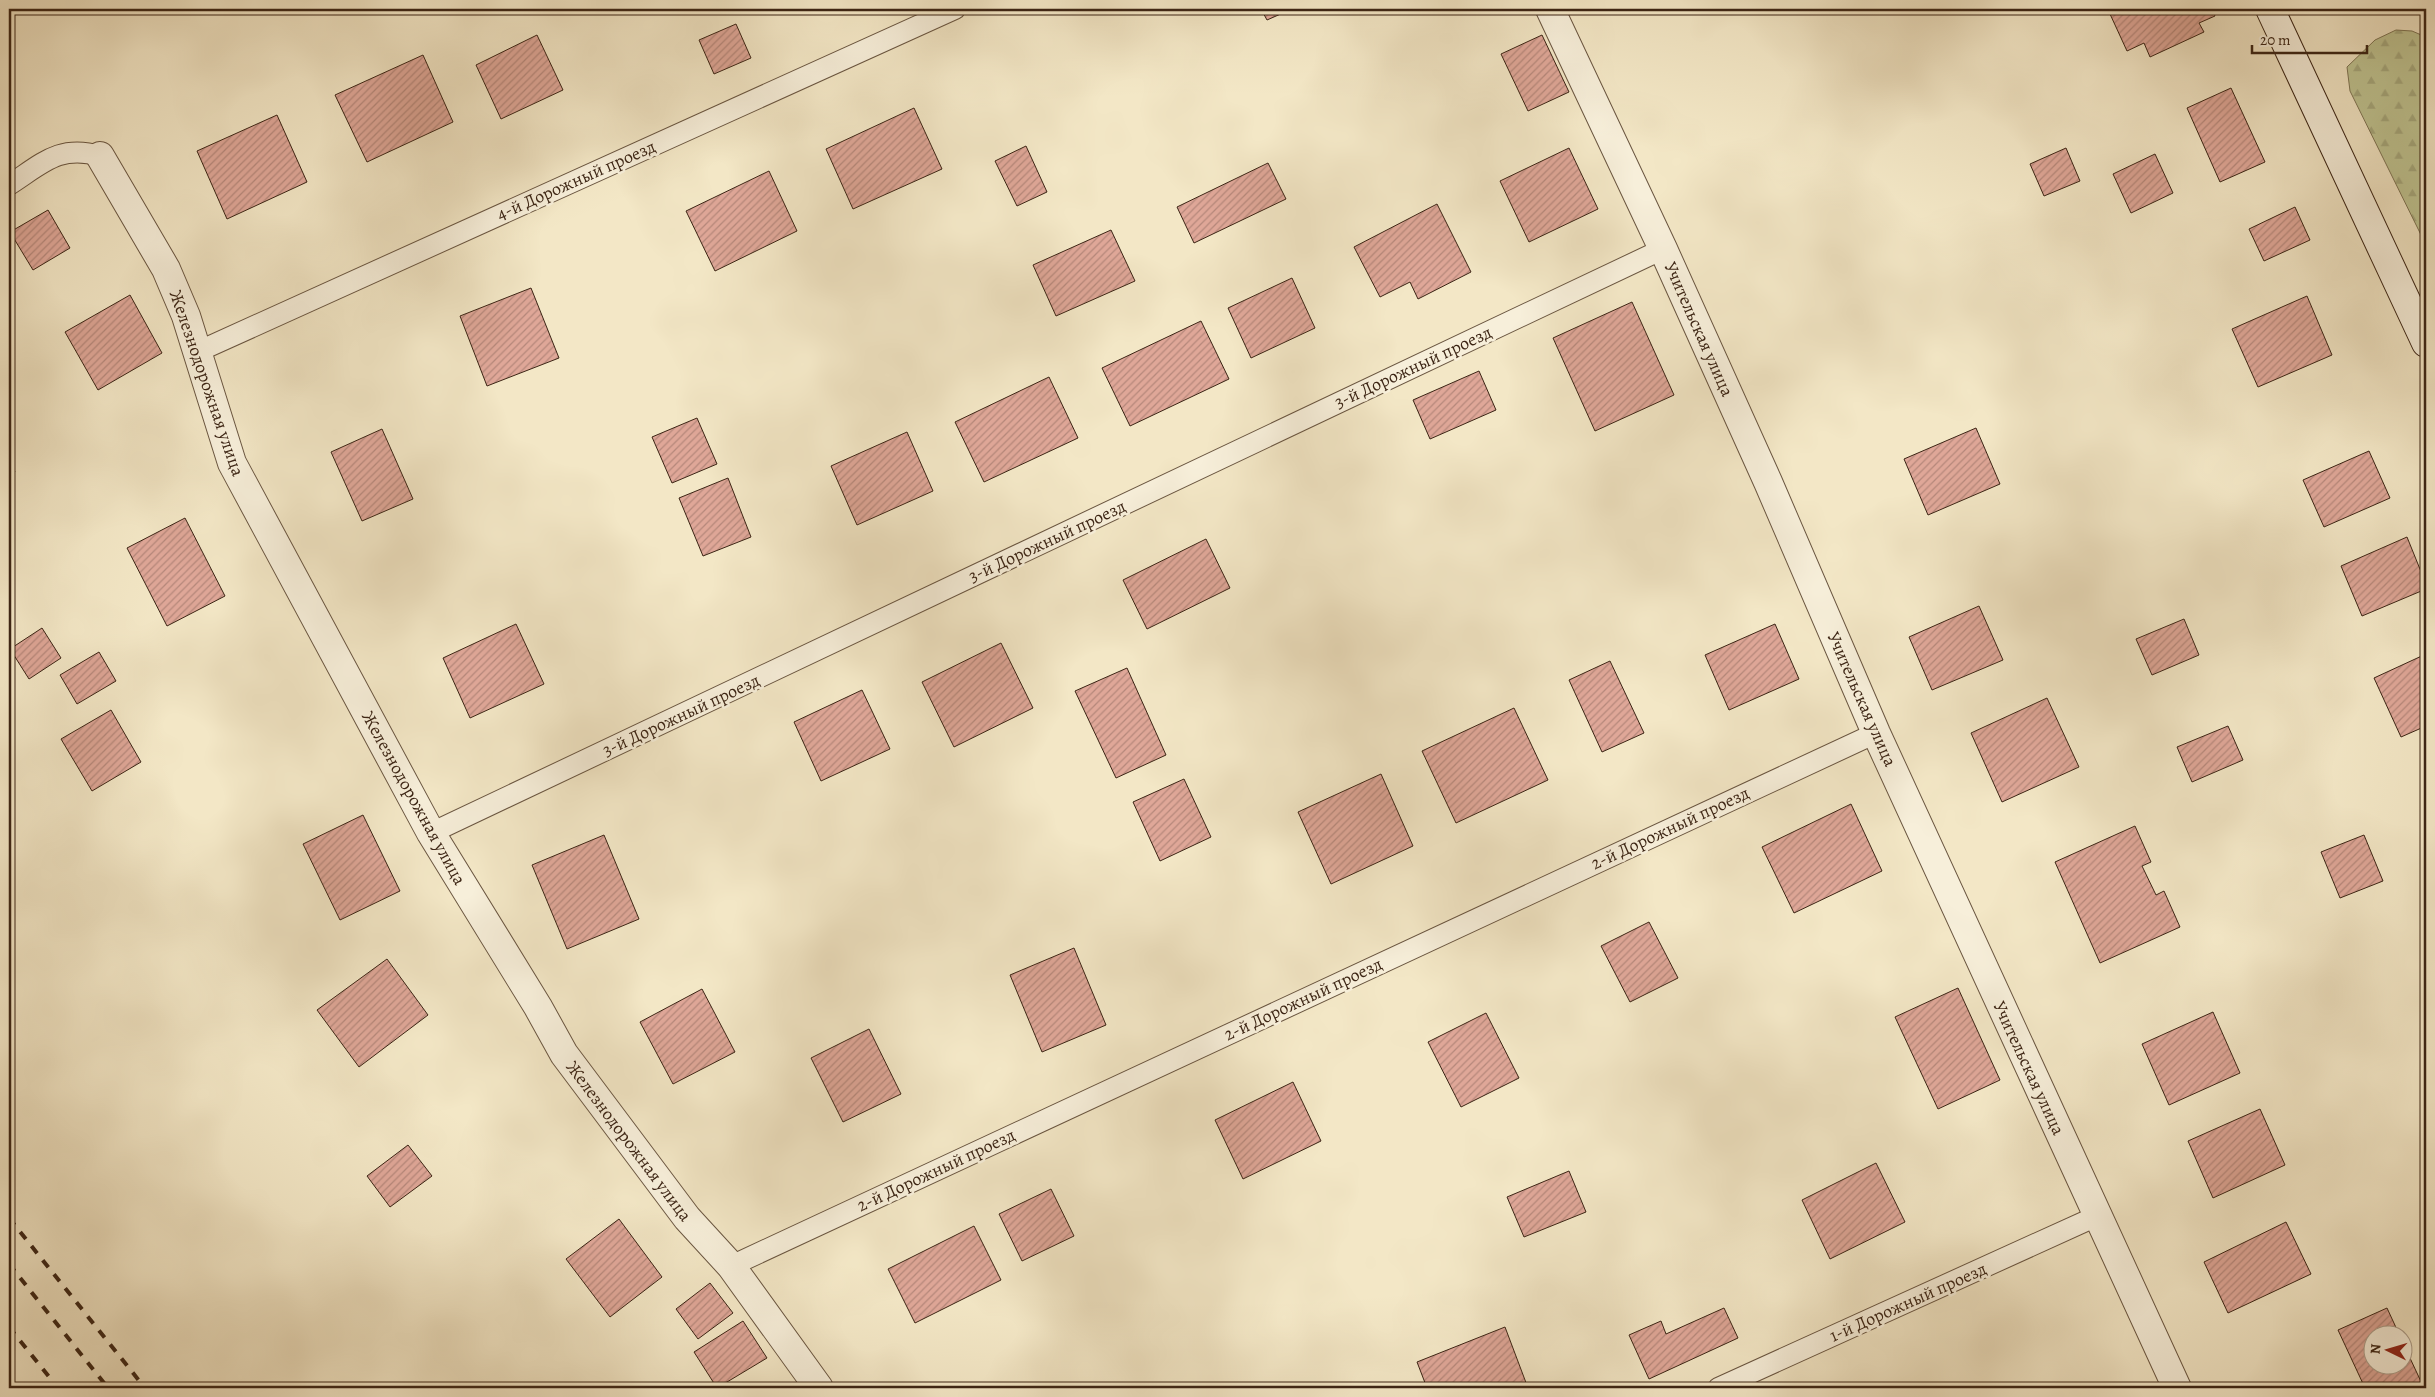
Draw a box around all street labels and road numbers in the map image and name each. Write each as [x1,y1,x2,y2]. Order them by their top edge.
street label: 4-й Дорожный проезд [493,134,659,226]
street label: Учительская улица [1659,258,1740,401]
street label: Железнодорожная улица [164,287,250,480]
street label: 3-й Дорожный проезд [1330,320,1496,414]
street label: 3-й Дорожный проезд [964,494,1130,588]
street label: Учительская улица [1822,628,1903,771]
street label: 3-й Дорожный проезд [598,668,764,762]
street label: Железнодорожная улица [356,707,472,890]
street label: 2-й Дорожный проезд [1587,781,1753,875]
street label: 2-й Дорожный проезд [1220,952,1386,1046]
street label: Учительская улица [1987,997,2071,1139]
street label: Железнодорожная улица [561,1056,698,1227]
street label: 2-й Дорожный проезд [853,1123,1019,1217]
street label: 1-й Дорожный проезд [1826,1256,1991,1347]

